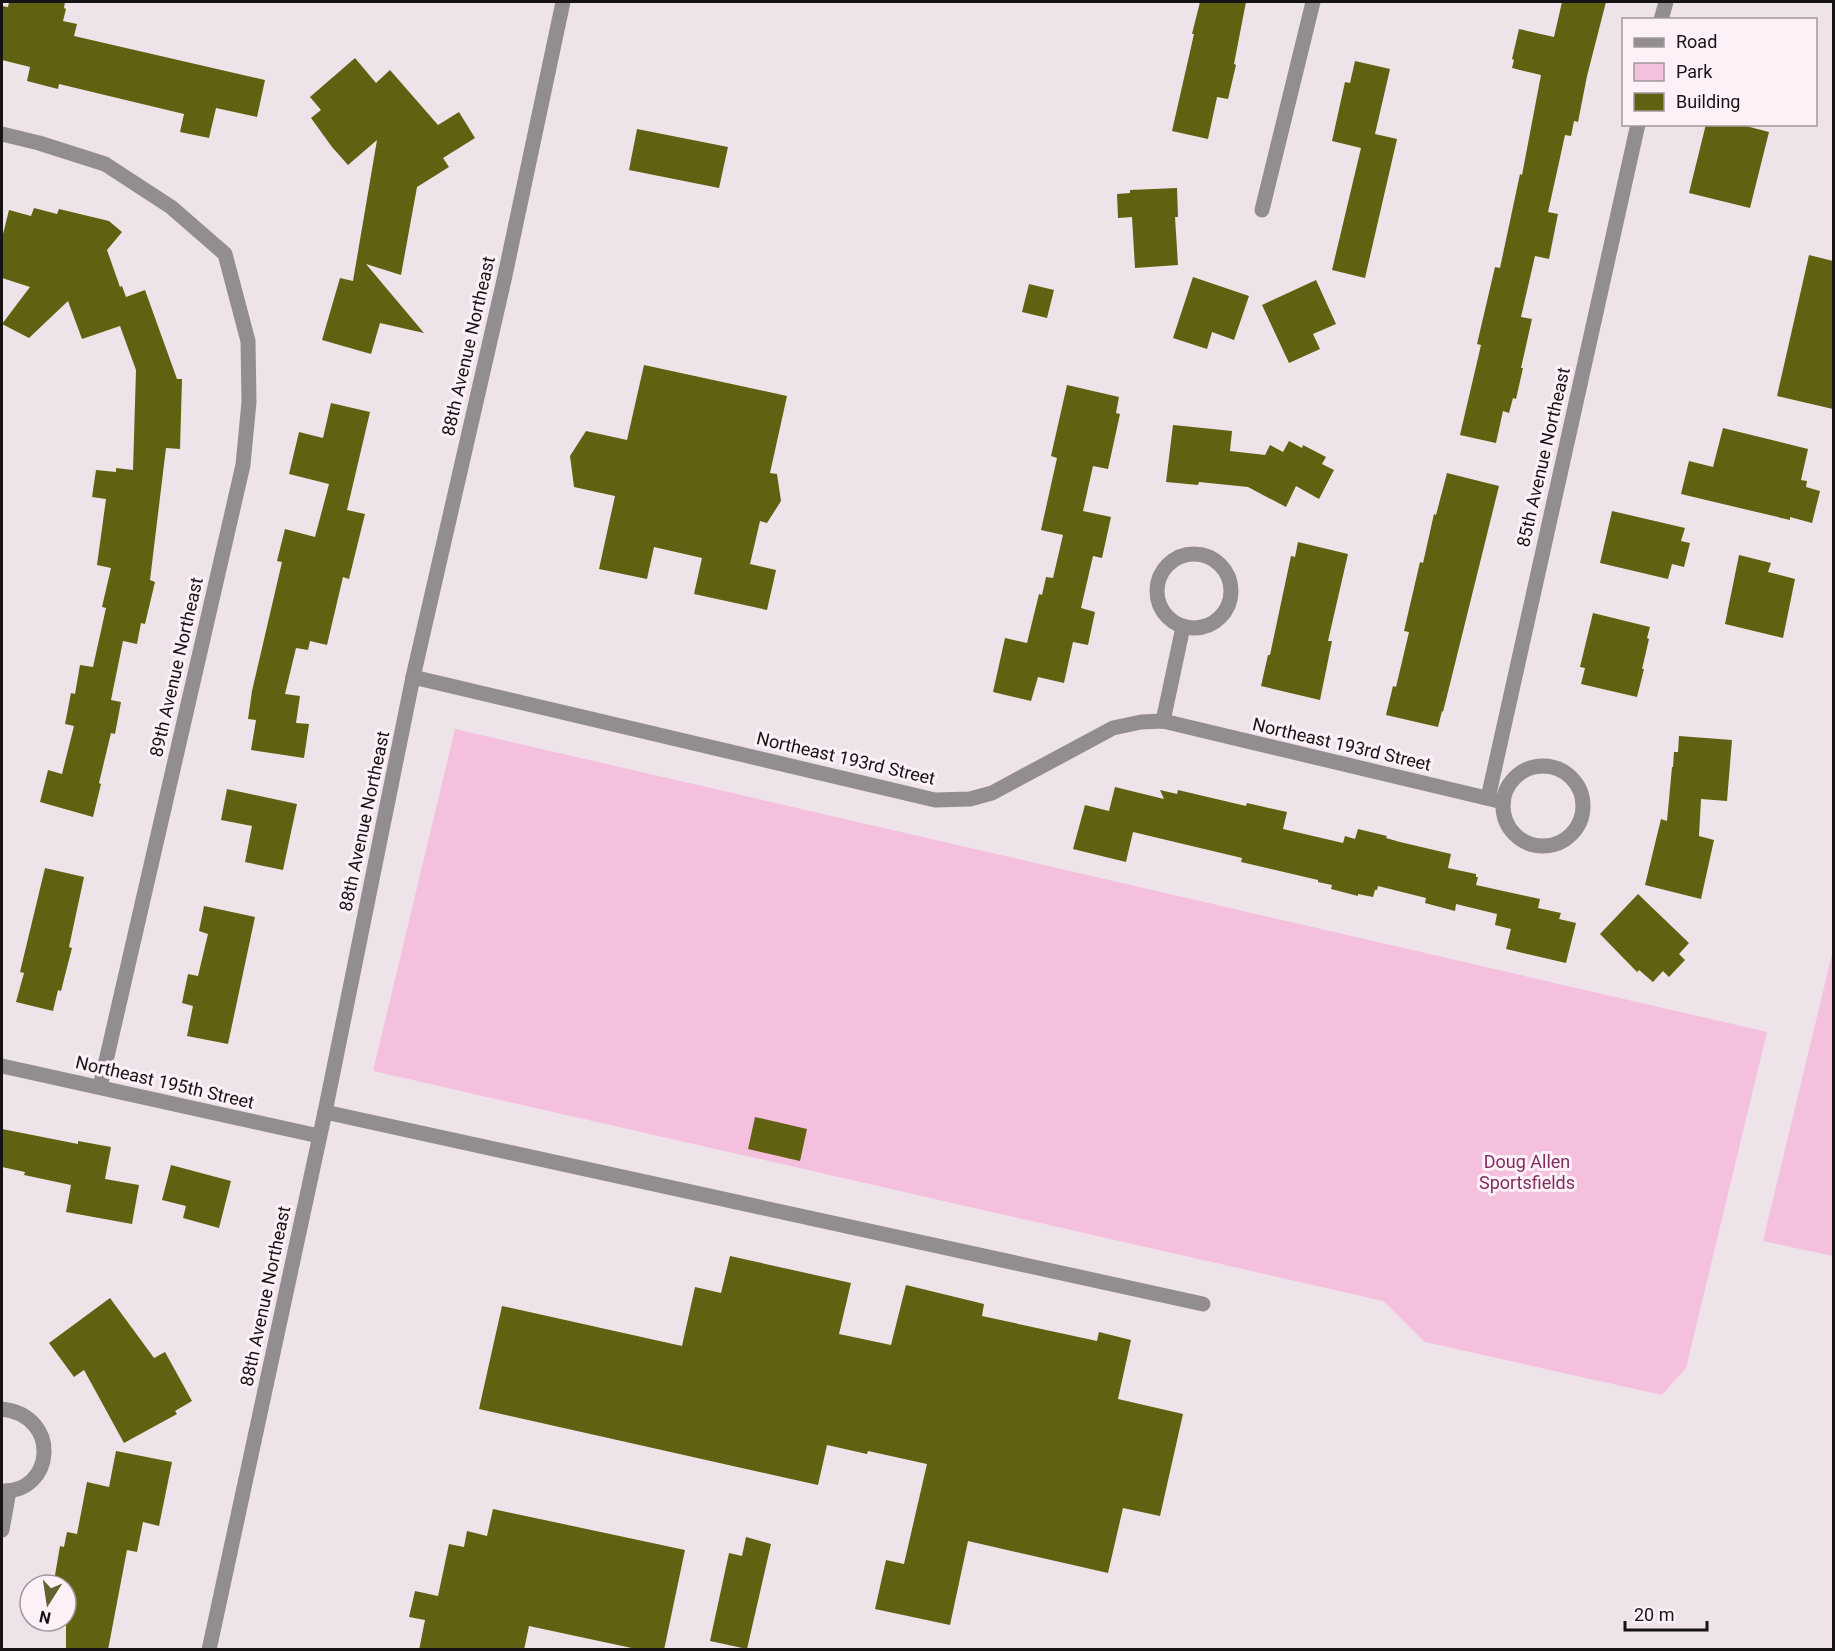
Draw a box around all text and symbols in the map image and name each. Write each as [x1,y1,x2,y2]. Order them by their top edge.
legend [1622,18,1817,126]
text: Road [1676,31,1717,52]
text: Park [1676,61,1713,82]
text: Building [1676,91,1740,112]
street label: 88th Avenue Northeast [437,254,499,438]
street label: 85th Avenue Northeast [1512,365,1574,549]
street label: 89th Avenue Northeast [145,575,207,759]
street label: Northeast 193rd Street [1251,713,1434,775]
street label: Northeast 193rd Street [755,727,938,789]
street label: 88th Avenue Northeast [335,729,393,913]
street label: Northeast 195th Street [74,1051,256,1113]
park label: Doug Allen Sportsfields [1479,1151,1575,1193]
street label: 88th Avenue Northeast [236,1204,294,1388]
north arrow [18,1573,78,1633]
scale bar [1625,1594,1708,1632]
text: 20 m [1634,1604,1674,1625]
text: N [37,1607,52,1628]

